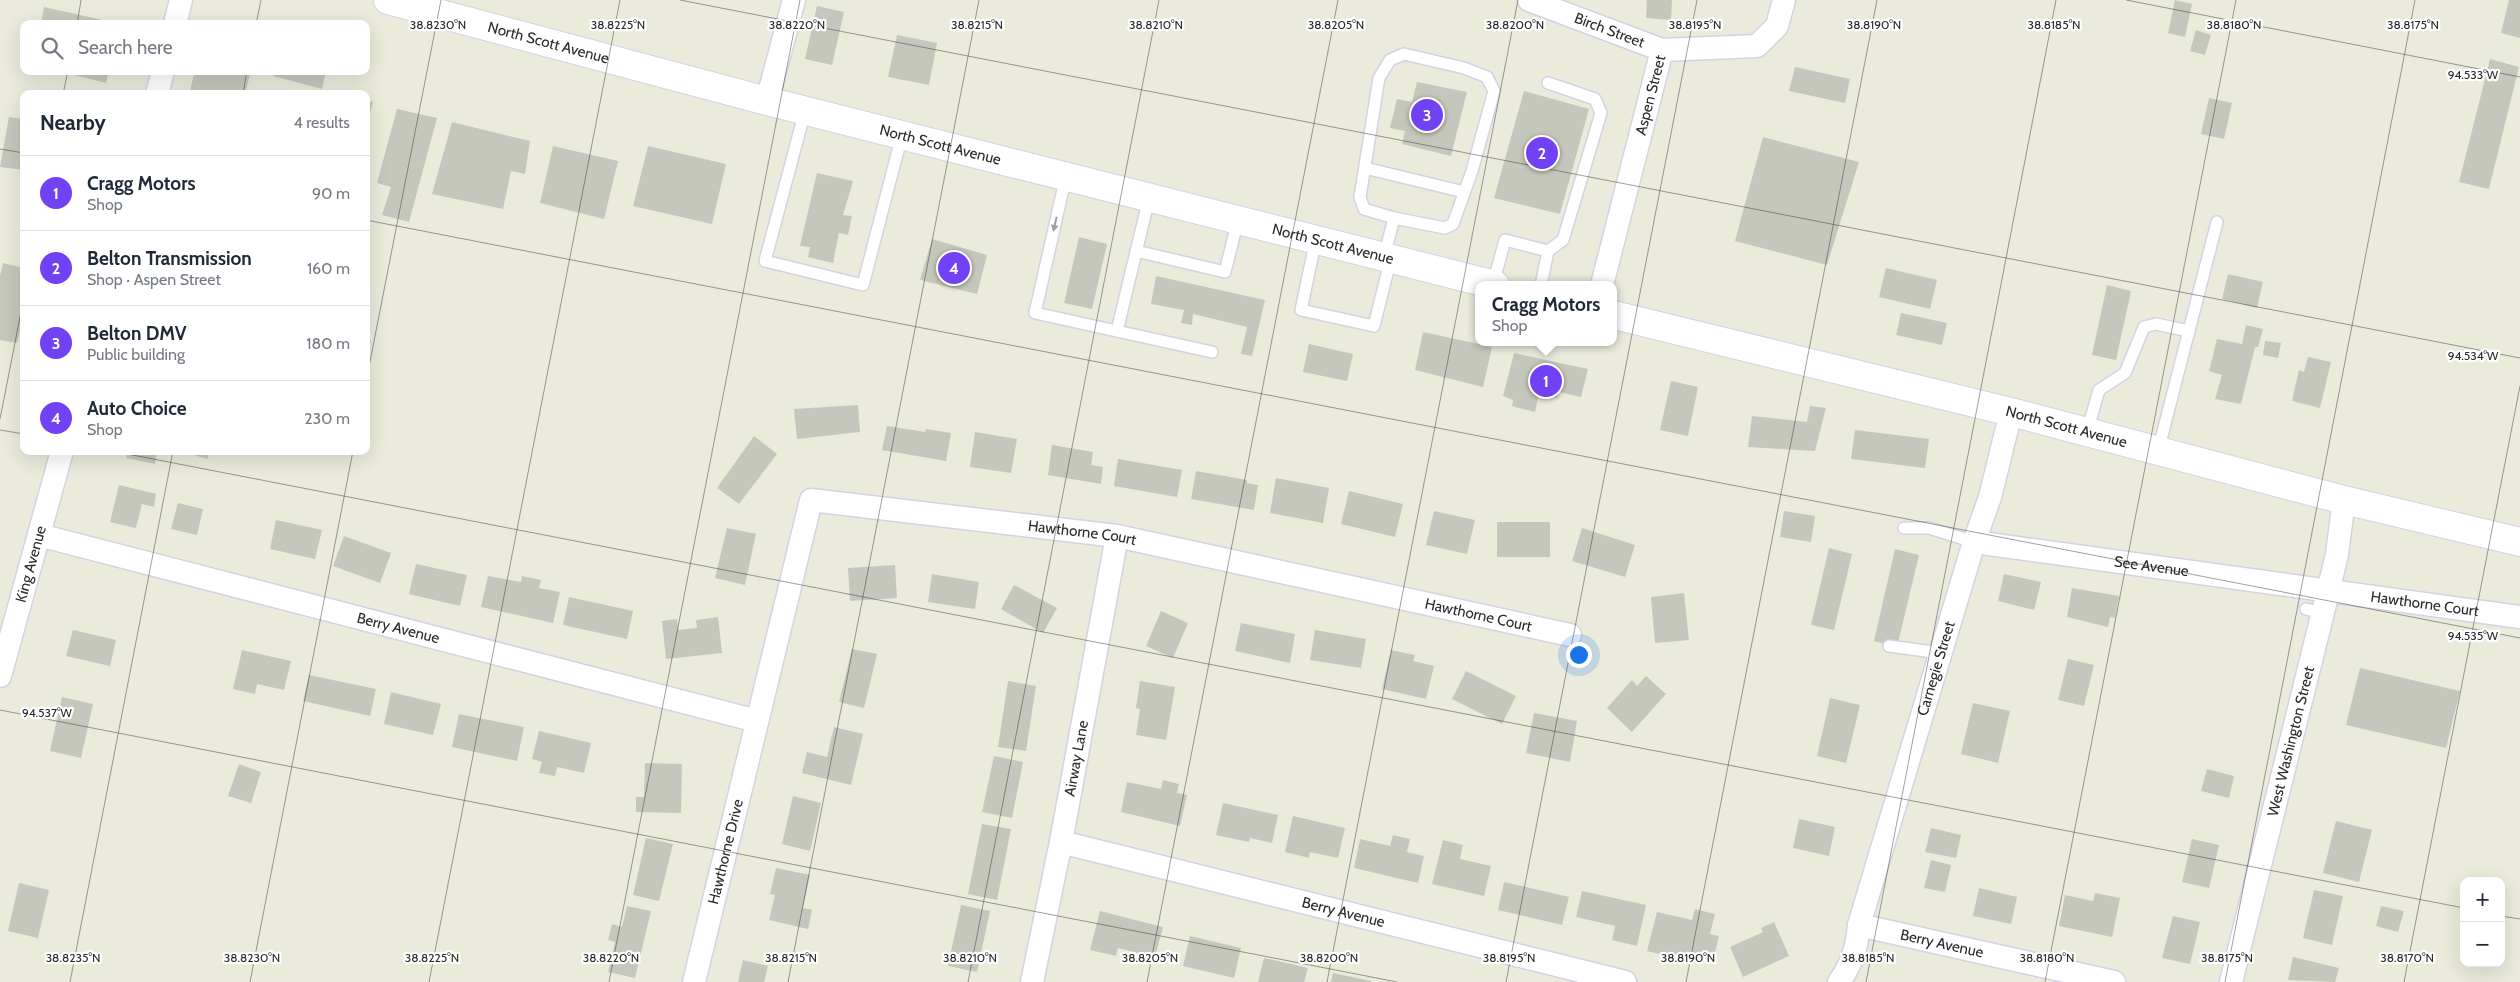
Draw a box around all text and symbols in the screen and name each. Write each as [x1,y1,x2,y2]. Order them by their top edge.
street label: Birch Street [1572,9,1647,52]
text: 38.8230°N [410,17,466,32]
text: 38.8225°N [591,17,645,32]
text: 38.8220°N [769,17,825,32]
text: 38.8215°N [951,17,1003,32]
text: 38.8210°N [1129,17,1183,32]
text: 38.8205°N [1308,17,1364,32]
text: 38.8200°N [1486,17,1544,32]
text: 38.8195°N [1669,17,1721,32]
text: 38.8190°N [1847,17,1901,32]
text: 38.8185°N [2027,17,2081,32]
text: 38.8180°N [2206,17,2262,32]
text: 38.8175°N [2387,17,2439,32]
street label: North Scott Avenue [486,18,611,68]
search box [20,20,370,75]
icon: search [38,34,66,62]
text: Search here [78,36,172,59]
street label: Aspen Street [1632,53,1669,137]
text: 94.533°W [2448,67,2499,82]
pin: 3 [1411,96,1443,134]
text: Nearby [40,110,106,135]
text: 4 results [293,113,350,132]
street label: North Scott Avenue [878,121,1003,169]
pin: 2 [1526,134,1558,172]
text: Cragg Motors [87,172,195,195]
text: 1 [53,184,59,203]
text: 90 m [312,184,350,203]
text: Shop [87,195,123,214]
one-way arrow [1051,216,1059,231]
street label: North Scott Avenue [1270,220,1396,268]
text: Belton Transmission [87,247,252,270]
pin: 4 [938,249,970,287]
text: 2 [52,259,60,278]
text: 160 m [307,259,350,278]
text: Shop · Aspen Street [87,270,221,289]
popup [1475,281,1617,346]
text: Cragg Motors [1492,293,1600,316]
text: Shop [1492,316,1527,335]
text: Belton DMV [87,322,186,345]
text: 3 [52,334,60,353]
text: 180 m [306,334,350,353]
text: Public building [87,345,185,364]
text: 94.534°W [2448,348,2499,363]
pin: 1 [1530,362,1562,400]
text: Auto Choice [87,397,186,420]
street label: North Scott Avenue [2004,402,2129,451]
text: 4 [51,409,61,428]
text: 230 m [304,409,350,428]
text: Shop [87,420,123,439]
street label: Hawthorne Court [1027,517,1138,549]
street label: King Avenue [12,523,50,605]
street label: See Avenue [2113,552,2190,580]
street label: Hawthorne Court [2370,588,2480,620]
street label: Hawthorne Court [1423,595,1534,635]
street label: Berry Avenue [355,609,442,647]
street label: Carnegie Street [1913,619,1959,718]
text: 94.535°W [2448,628,2499,643]
your location [1566,642,1592,668]
street label: West Washington Street [2264,665,2318,818]
text: 94.537°W [22,705,73,720]
street label: Airway Lane [1061,719,1092,798]
street label: Hawthorne Drive [704,797,747,906]
map controls [2460,877,2505,967]
button: + [2460,877,2505,922]
street label: Berry Avenue [1300,893,1387,931]
button: − [2460,922,2505,967]
street label: Berry Avenue [1899,926,1986,962]
text: 38.8235°N [46,950,100,965]
text: 38.8230°N [224,950,280,965]
text: 38.8225°N [405,950,459,965]
text: 38.8220°N [583,950,639,965]
text: 38.8215°N [765,950,817,965]
text: 38.8210°N [943,950,997,965]
text: 38.8205°N [1122,950,1178,965]
text: 38.8200°N [1300,950,1358,965]
text: 38.8195°N [1483,950,1535,965]
text: 38.8190°N [1661,950,1715,965]
text: 38.8185°N [1841,950,1895,965]
text: 38.8180°N [2019,950,2075,965]
text: 38.8175°N [2201,950,2253,965]
text: 38.8170°N [2380,950,2434,965]

